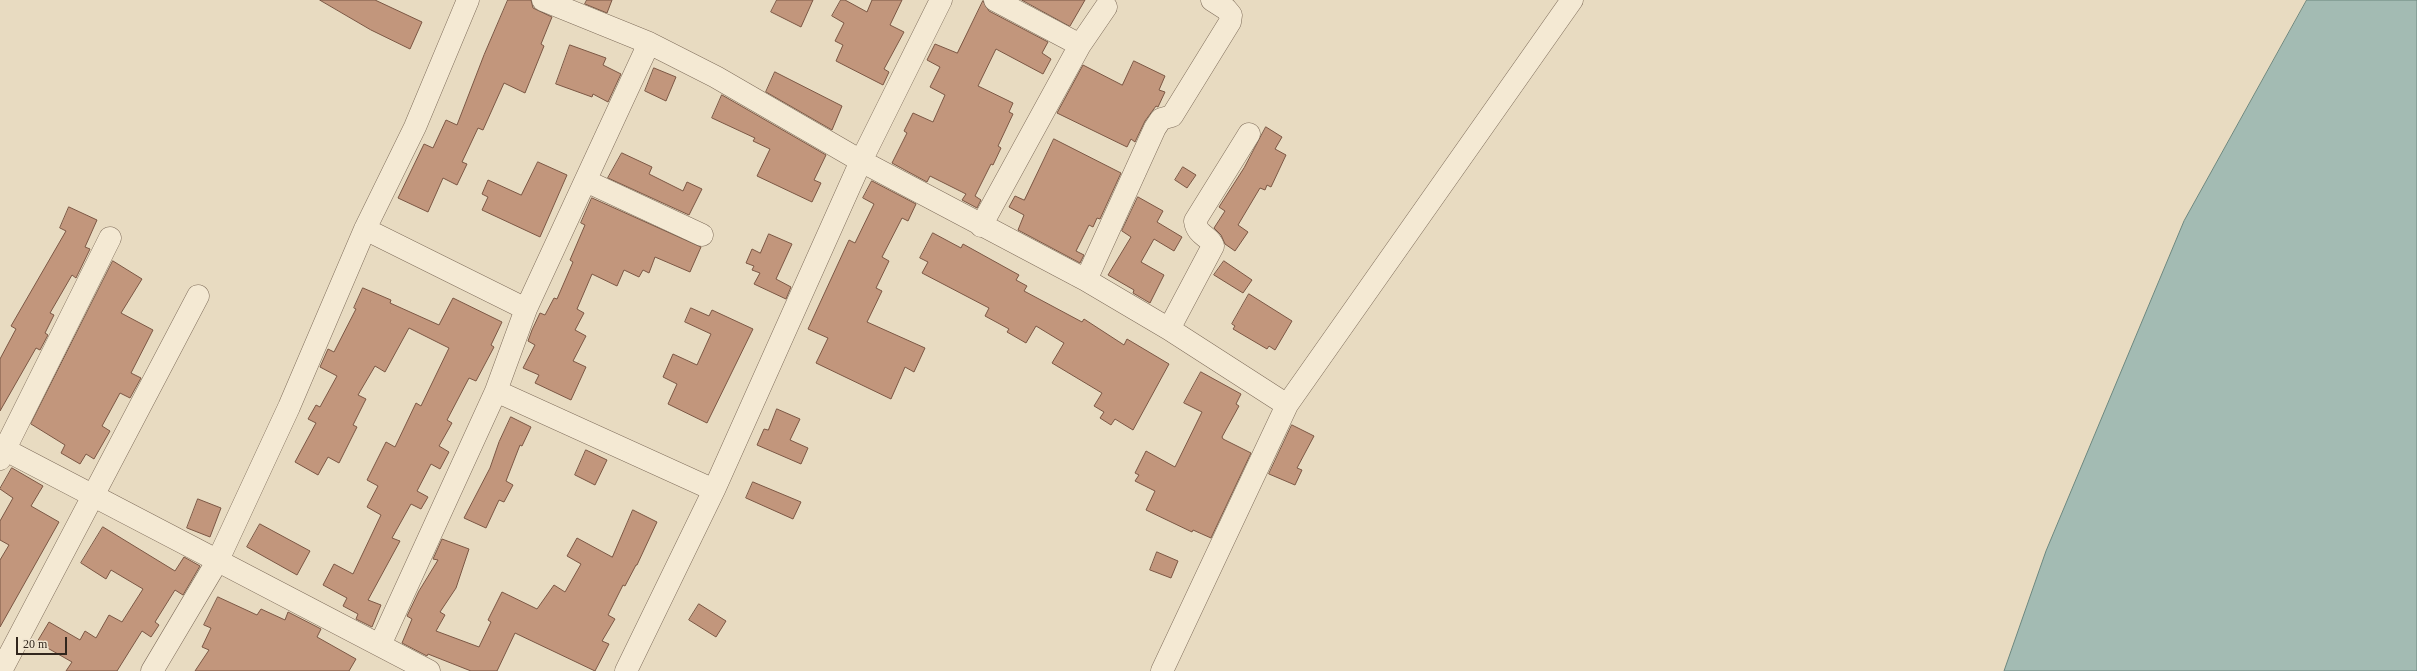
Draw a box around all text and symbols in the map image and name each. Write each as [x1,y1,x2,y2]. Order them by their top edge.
scale bar [18,629,69,655]
text: 20 m [23,637,47,651]

